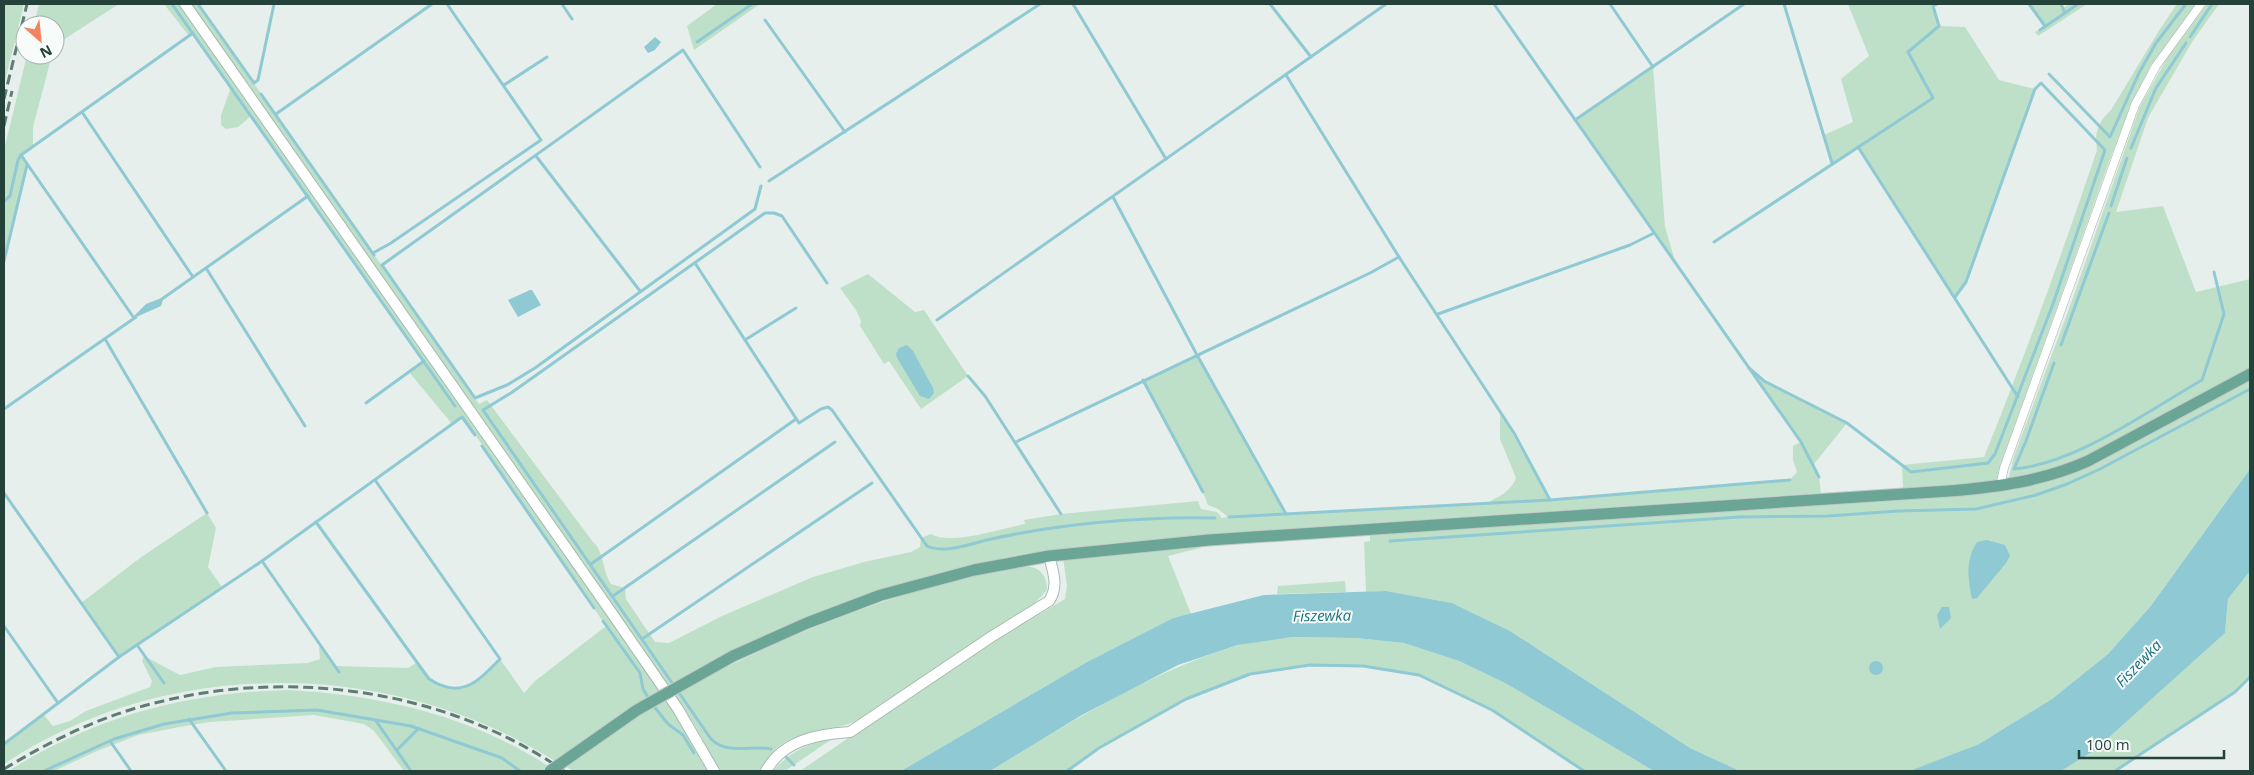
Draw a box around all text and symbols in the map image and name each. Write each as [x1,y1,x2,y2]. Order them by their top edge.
north arrow [15,15,65,65]
text: N [37,41,56,63]
water label: Fiszewka [1293,604,1352,626]
water label: Fiszewka [2111,635,2166,691]
scale bar [2079,728,2224,760]
text: 100 m [2086,734,2130,754]

